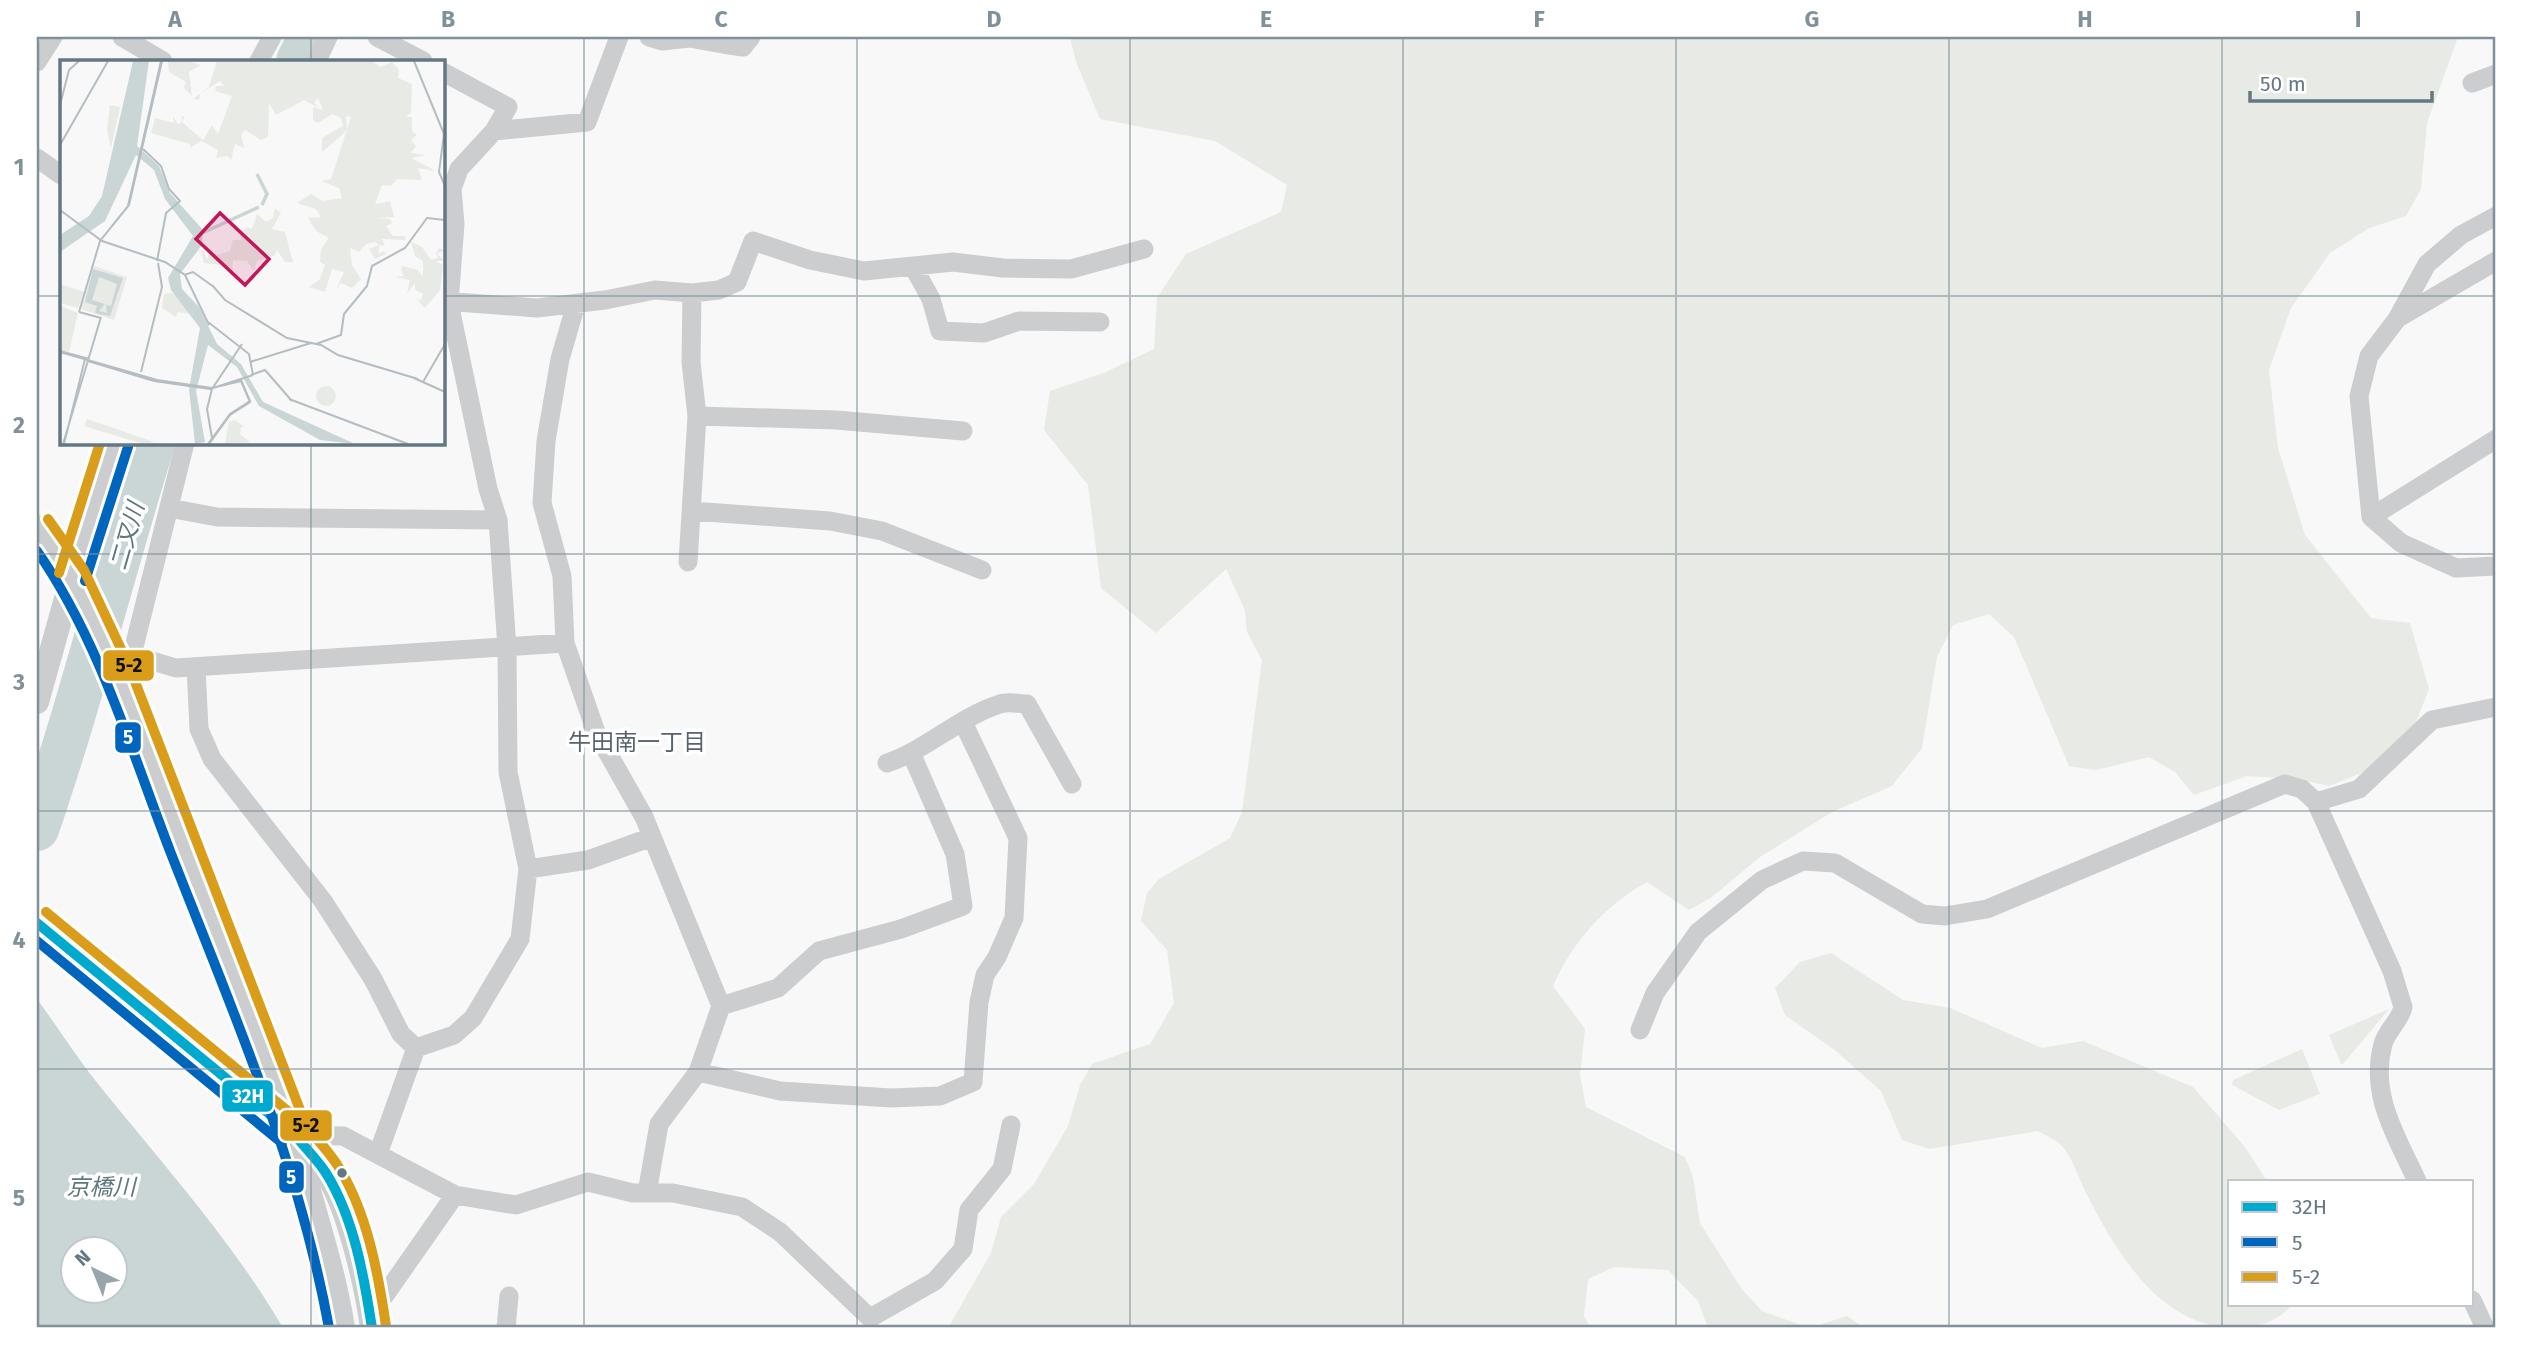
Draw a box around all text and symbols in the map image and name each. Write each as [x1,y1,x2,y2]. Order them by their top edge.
text: A [167,5,182,33]
text: B [441,5,455,33]
text: C [714,5,728,33]
text: D [987,5,1002,33]
text: E [1260,5,1272,33]
text: F [1533,5,1545,33]
text: G [1805,5,1819,33]
text: H [2077,5,2093,33]
text: I [2355,5,2361,33]
inset map [60,60,444,444]
scale bar [2250,60,2432,104]
text: 50 m [2260,71,2306,97]
text: 1 [14,153,24,181]
text: 2 [13,411,25,439]
water label: 二又川 [104,496,151,573]
line badge: 5-2 [102,649,155,682]
text: 5-2 [116,654,143,677]
text: 3 [12,668,25,696]
line badge: 5 [114,721,142,754]
text: 5 [123,726,133,749]
district label: 牛田南一丁目 [568,728,706,756]
text: 4 [13,926,26,954]
line badge: 32H [221,1079,274,1113]
text: 32H [231,1085,264,1108]
line badge: 5-2 [279,1109,333,1142]
text: 5-2 [293,1114,320,1137]
line badge: 5 [278,1160,305,1194]
text: 5 [286,1166,296,1189]
unlabelled marker [335,1166,349,1180]
water label: 京橋川 [67,1173,139,1201]
legend [2228,1180,2474,1306]
text: 5 [13,1184,25,1212]
text: 32H [2292,1194,2327,1220]
text: 5 [2292,1230,2303,1256]
north arrow [60,1236,130,1306]
text: N [70,1245,95,1271]
text: 5-2 [2292,1264,2320,1290]

